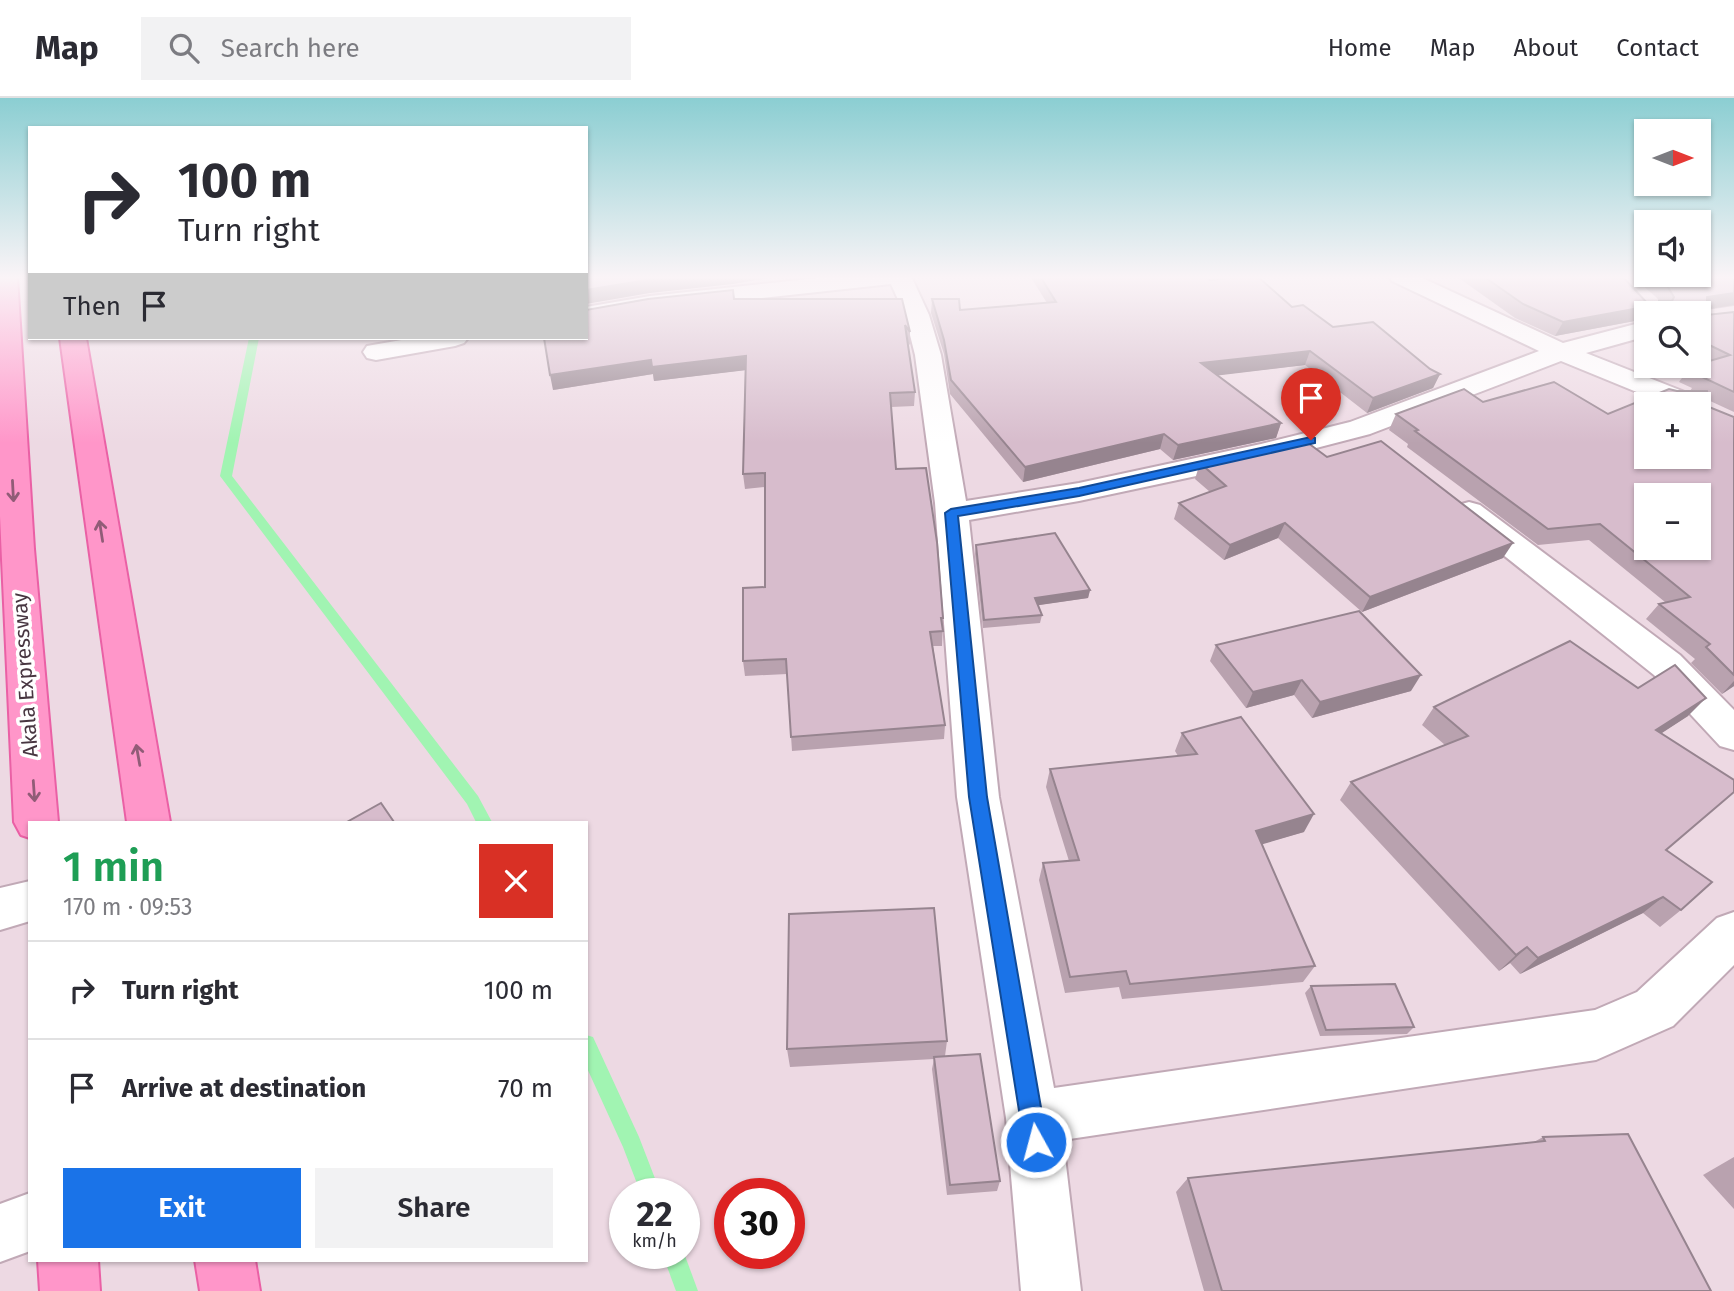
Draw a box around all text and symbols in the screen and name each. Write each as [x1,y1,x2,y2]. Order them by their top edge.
search box [141,17,631,80]
text: Map [35,28,99,68]
icon: search [165,29,203,67]
text: Search here [221,33,360,64]
text: Home [1328,34,1392,62]
text: Map [1430,34,1476,62]
text: About [1514,34,1578,62]
text: Contact [1616,34,1699,62]
north arrow [1634,119,1712,196]
map controls [1634,119,1711,560]
text: 100 m [178,151,311,210]
icon: right [63,154,154,245]
button: sound [1634,210,1711,287]
text: Turn right [178,211,320,249]
icon: arrive [135,287,173,325]
text: Then [63,291,121,322]
button: search [1634,301,1711,378]
pin [1281,368,1341,440]
icon: arrive [1292,379,1330,417]
button: + [1634,392,1711,469]
one-way arrow [7,479,20,502]
button: − [1634,483,1711,560]
one-way arrow [94,520,107,543]
street label: Akala Expressway [6,591,44,758]
one-way arrow [131,744,144,767]
one-way arrow [28,779,41,802]
text: 1 min [63,842,164,892]
button: close [479,844,553,918]
text: 170 m · 09:53 [63,893,192,921]
icon: right [63,971,101,1009]
text: Turn right [122,975,239,1006]
text: 100 m [484,975,553,1006]
icon: arrive [63,1069,101,1107]
text: Arrive at destination [122,1073,366,1104]
text: 70 m [498,1073,553,1104]
position arrow [999,1105,1073,1179]
button: Exit [63,1168,301,1248]
button: Share [315,1168,553,1248]
speed limit sign: 30 [714,1178,805,1269]
text: 22 [636,1193,673,1235]
text: km/h [632,1230,677,1252]

